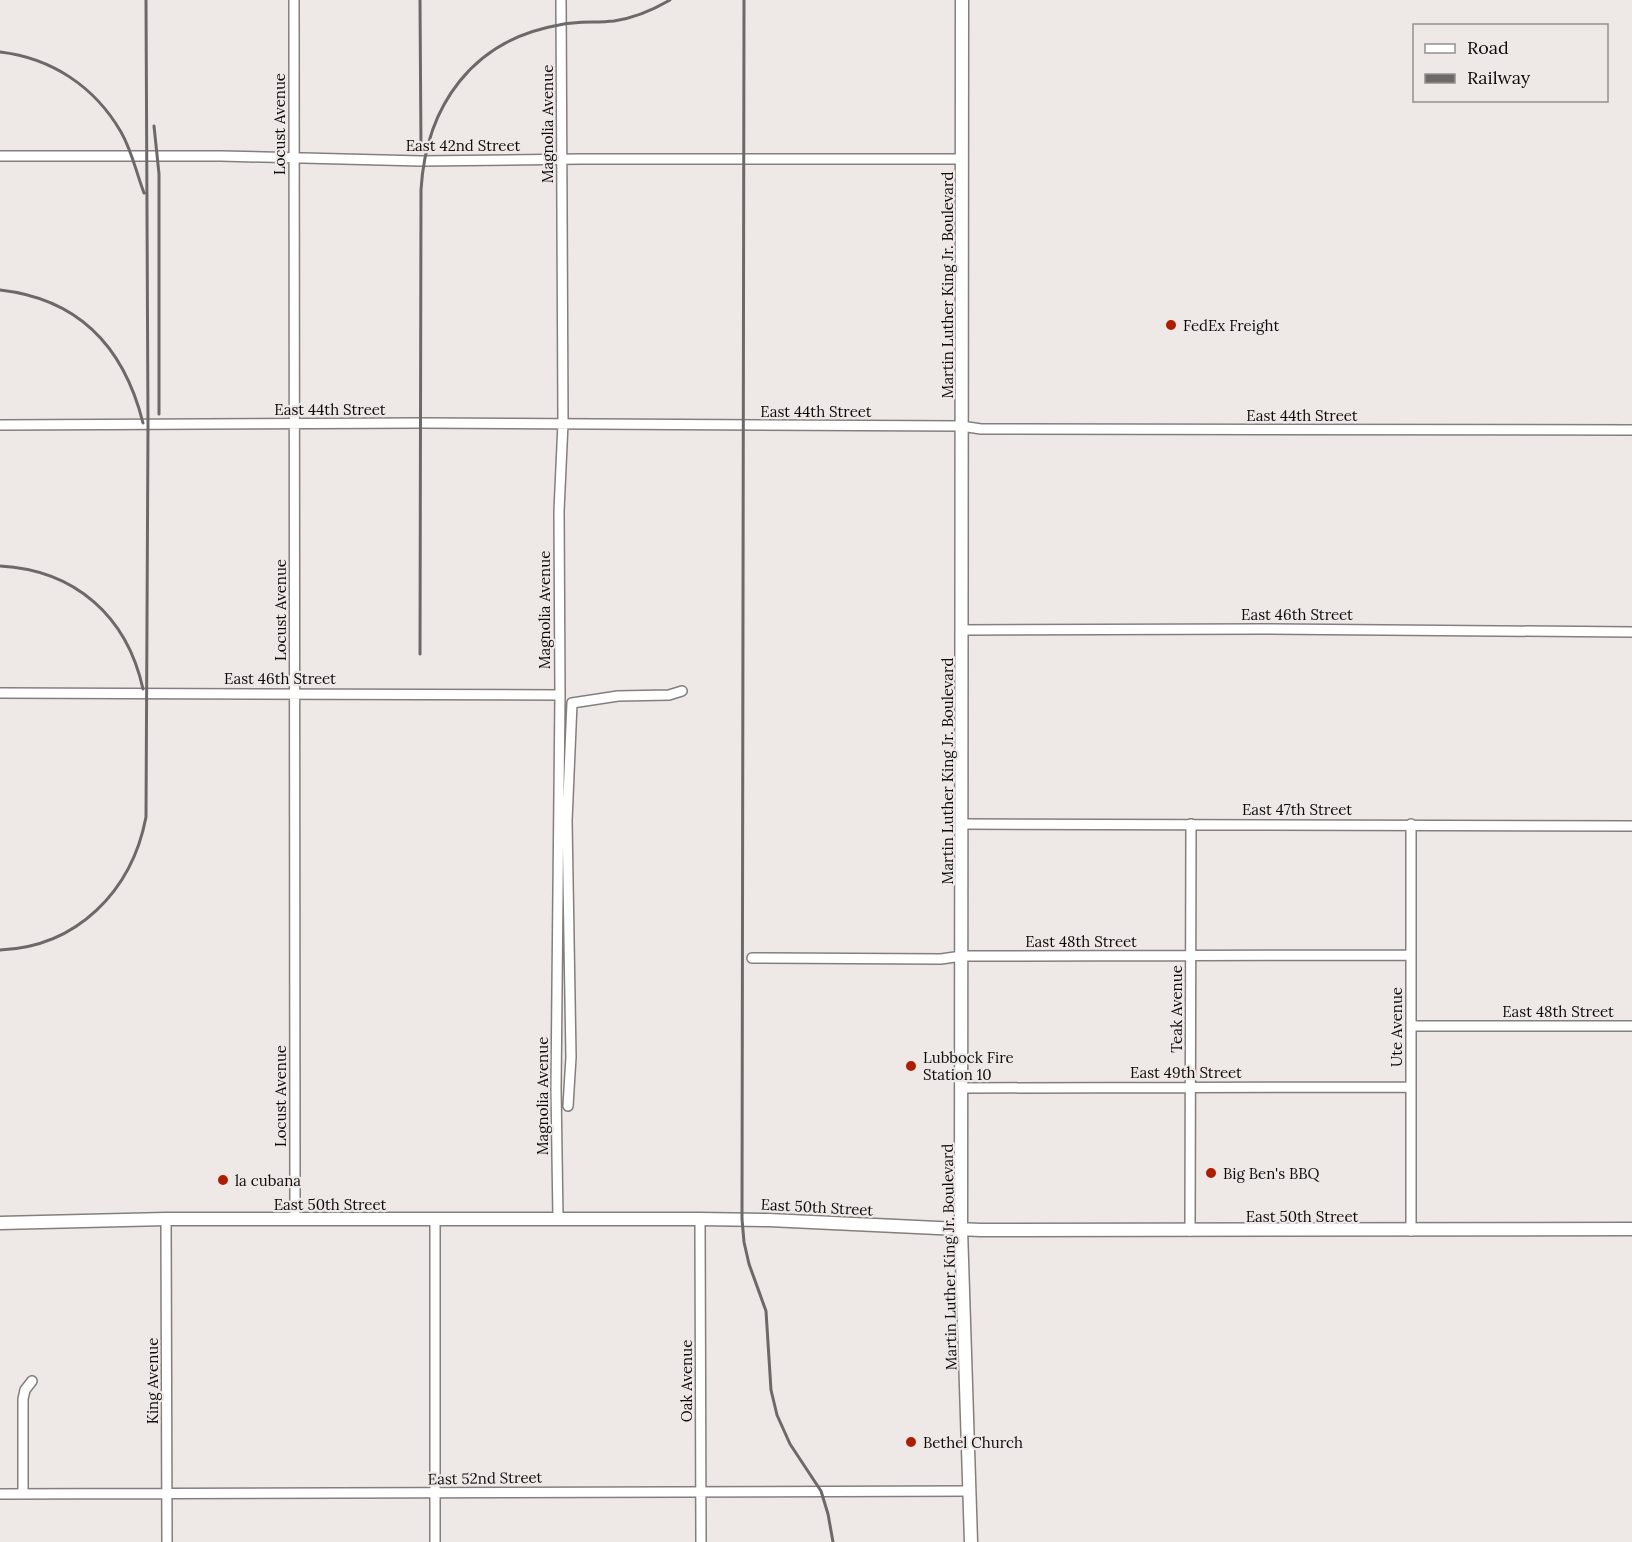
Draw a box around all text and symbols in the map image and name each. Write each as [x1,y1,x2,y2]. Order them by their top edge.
legend [1413,24,1608,102]
text: Road [1467,36,1509,59]
street label: Magnolia Avenue [538,65,557,183]
text: Railway [1467,66,1531,89]
street label: Locust Avenue [270,73,289,175]
street label: East 42nd Street [406,136,520,155]
street label: Martin Luther King Jr. Boulevard [938,172,957,398]
place label: FedEx Freight [1183,316,1279,335]
marker: FedEx Freight [1164,318,1178,332]
street label: East 44th Street [274,400,386,419]
street label: East 44th Street [760,402,872,421]
street label: East 44th Street [1246,406,1358,425]
street label: Magnolia Avenue [535,551,554,669]
street label: Locust Avenue [271,559,290,661]
street label: East 46th Street [1241,605,1353,624]
street label: Martin Luther King Jr. Boulevard [938,658,957,884]
street label: East 46th Street [224,669,336,688]
street label: East 47th Street [1242,800,1352,819]
street label: East 48th Street [1025,932,1137,951]
street label: Teak Avenue [1167,965,1186,1053]
street label: Ute Avenue [1387,987,1406,1067]
street label: East 48th Street [1502,1002,1614,1021]
street label: Magnolia Avenue [533,1037,552,1155]
street label: Locust Avenue [271,1045,290,1147]
place label: Lubbock Fire Station 10 [923,1048,1014,1084]
marker: Lubbock Fire Station 10 [904,1059,918,1073]
street label: East 49th Street [1130,1063,1242,1082]
street label: Martin Luther King Jr. Boulevard [938,1143,960,1371]
place label: Big Ben's BBQ [1223,1164,1320,1183]
marker: Big Ben's BBQ [1204,1166,1218,1180]
place label: la cubana [235,1171,301,1190]
marker: la cubana [216,1173,230,1187]
street label: East 50th Street [274,1195,386,1214]
street label: East 50th Street [760,1195,874,1219]
street label: East 50th Street [1246,1207,1358,1226]
street label: King Avenue [143,1338,162,1424]
street label: Oak Avenue [677,1340,696,1422]
place label: Bethel Church [923,1433,1023,1452]
marker: Bethel Church [904,1435,918,1449]
street label: East 52nd Street [428,1467,543,1488]

